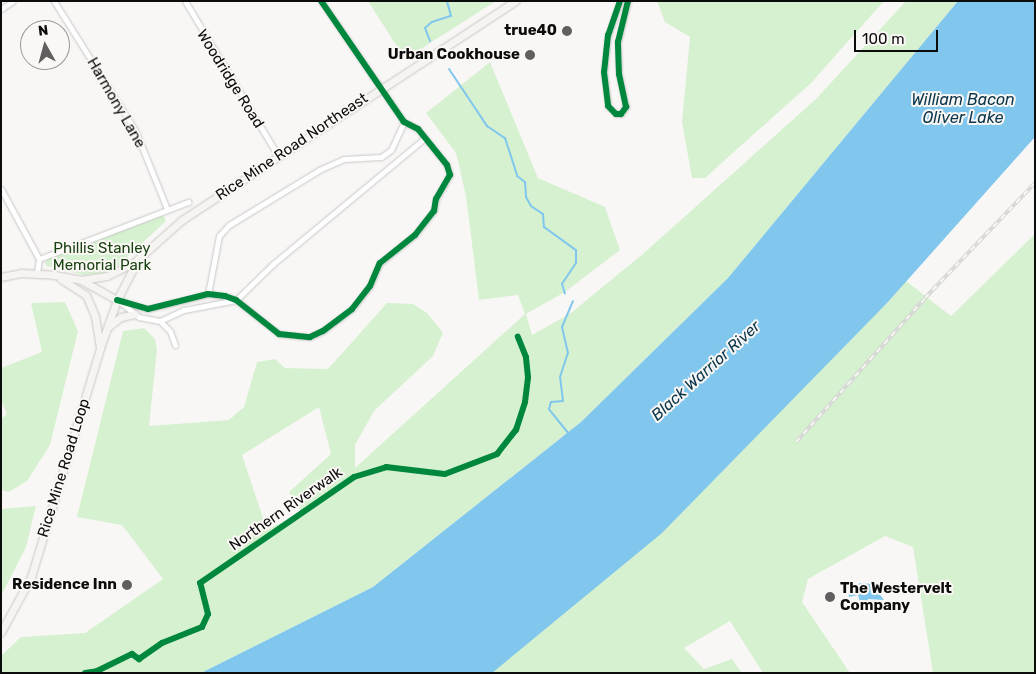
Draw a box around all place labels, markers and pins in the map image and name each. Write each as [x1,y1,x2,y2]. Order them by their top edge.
place label: true40 [504,22,557,40]
marker: true40 [561,25,573,37]
place label: Urban Cookhouse [388,46,520,64]
marker: Urban Cookhouse [524,49,536,61]
place label: Residence Inn [12,576,117,594]
marker: Residence Inn [121,579,133,591]
place label: The Westervelt Company [840,579,952,614]
marker: The Westervelt Company [824,591,836,603]

